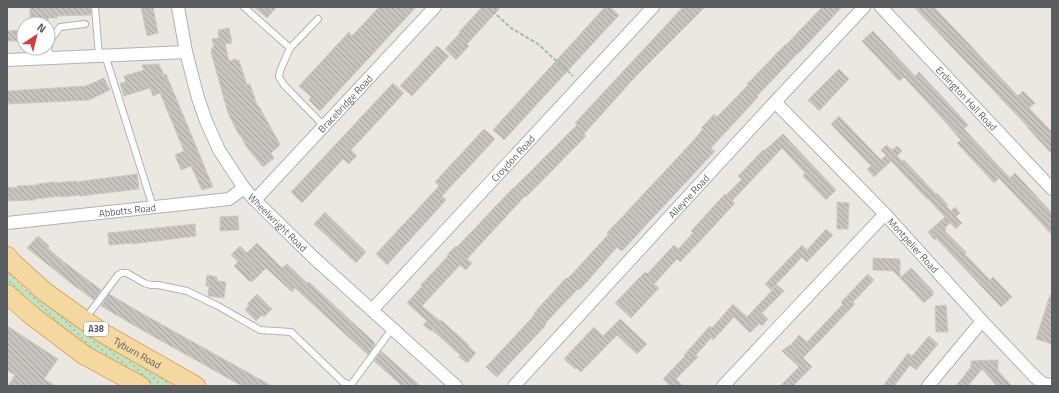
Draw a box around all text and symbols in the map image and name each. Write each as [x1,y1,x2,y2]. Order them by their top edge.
north arrow [16,16,56,56]
text: N [34,19,49,37]
street label: Erdington Hall Road [932,63,1000,134]
street label: Bracebridge Road [315,72,376,136]
street label: Croydon Road [488,132,539,185]
street label: Alleyne Road [665,171,713,222]
street label: Wheelwright Road [244,190,310,255]
street label: Abbotts Road [98,200,157,221]
street label: Montpelier Road [884,215,942,276]
road number: A38 [84,322,108,336]
street label: Tyburn Road [110,334,164,373]

